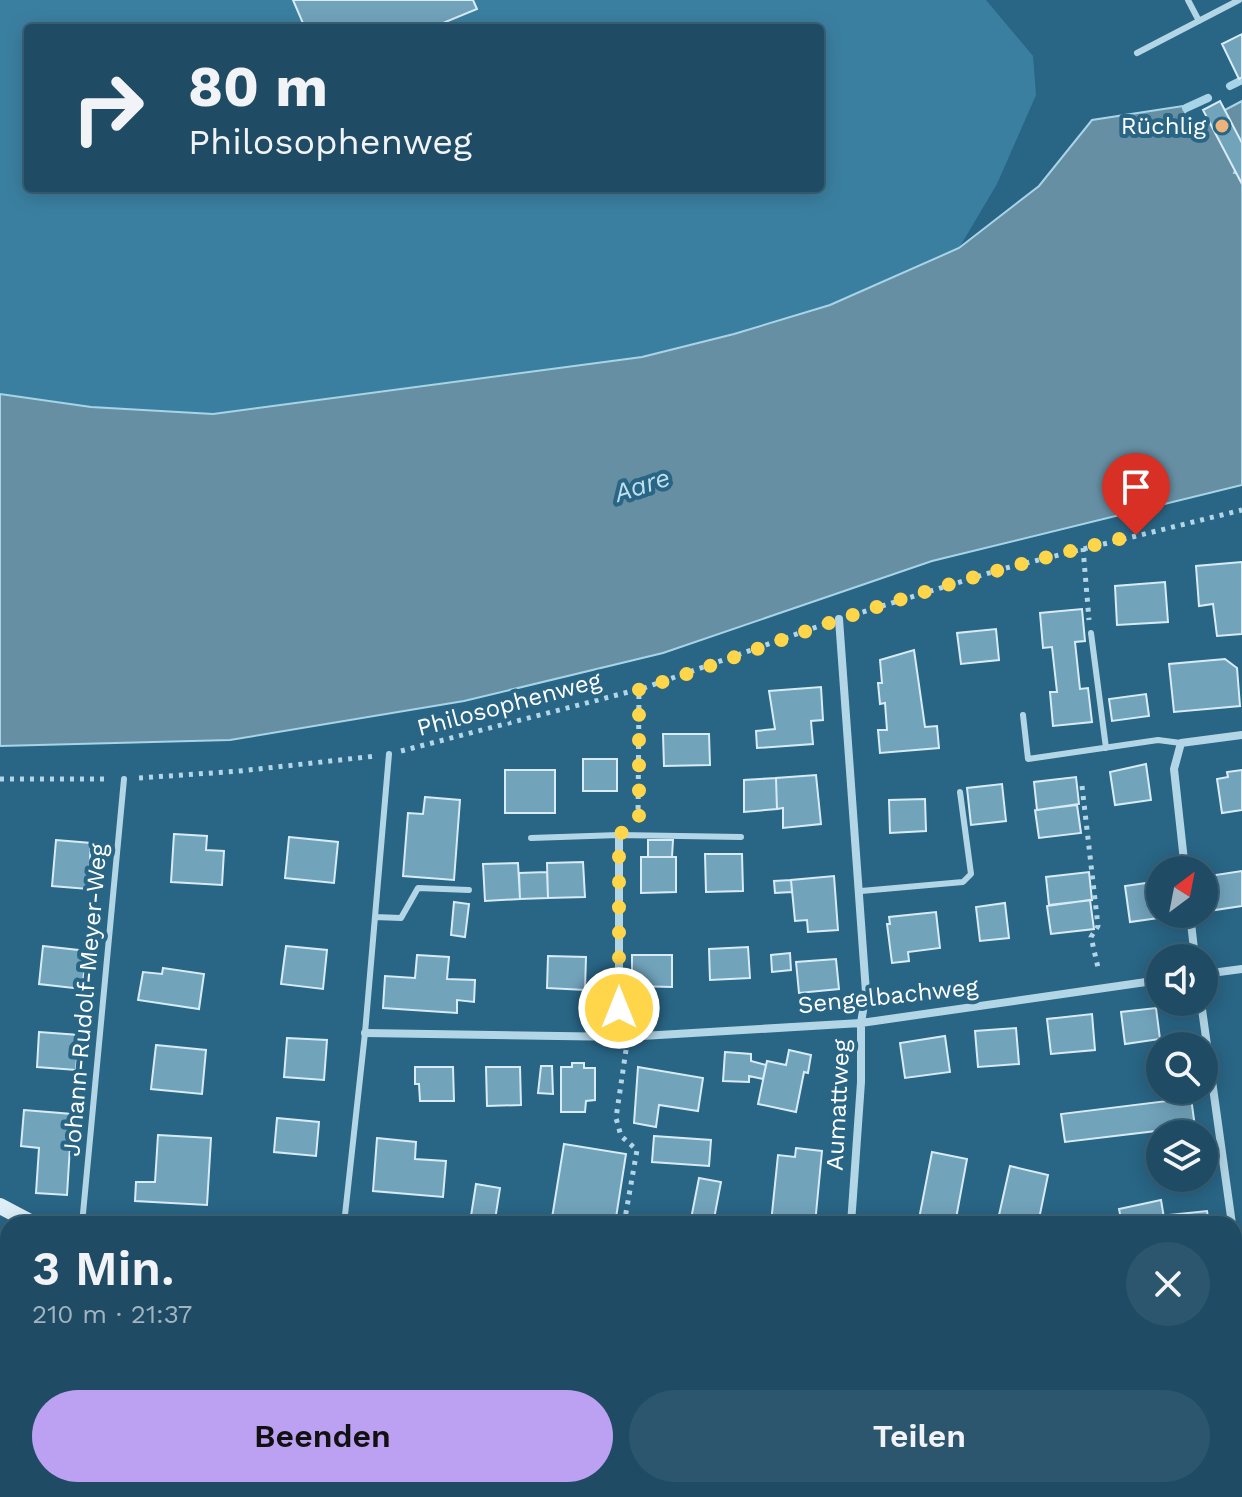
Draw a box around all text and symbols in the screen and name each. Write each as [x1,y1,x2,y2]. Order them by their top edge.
text: 80 m [188,54,328,120]
icon: right [56,56,160,160]
place label: Rüchlig [1121,112,1206,140]
marker: Rüchlig [1213,117,1231,135]
text: Philosophenweg [188,121,472,163]
pin [1102,453,1170,535]
water label: Aare [609,462,674,508]
icon: arrive [1114,465,1158,509]
street label: Philosophenweg [414,666,604,742]
street label: Johann-Rudolf-Meyer-Weg [57,842,113,1158]
north arrow [1146,856,1218,928]
map controls [1146,856,1218,1192]
button: sound [1146,944,1218,1016]
position arrow [577,966,661,1050]
street label: Sengelbachweg [796,973,980,1019]
button: search [1146,1032,1218,1104]
street label: Aumattweg [821,1038,855,1171]
button: layers [1146,1120,1218,1192]
text: 3 Min. [32,1240,174,1297]
button: close [1126,1242,1210,1326]
text: 210 m · 21:37 [32,1299,192,1329]
button: Beenden [32,1390,613,1482]
button: Teilen [629,1390,1210,1482]

